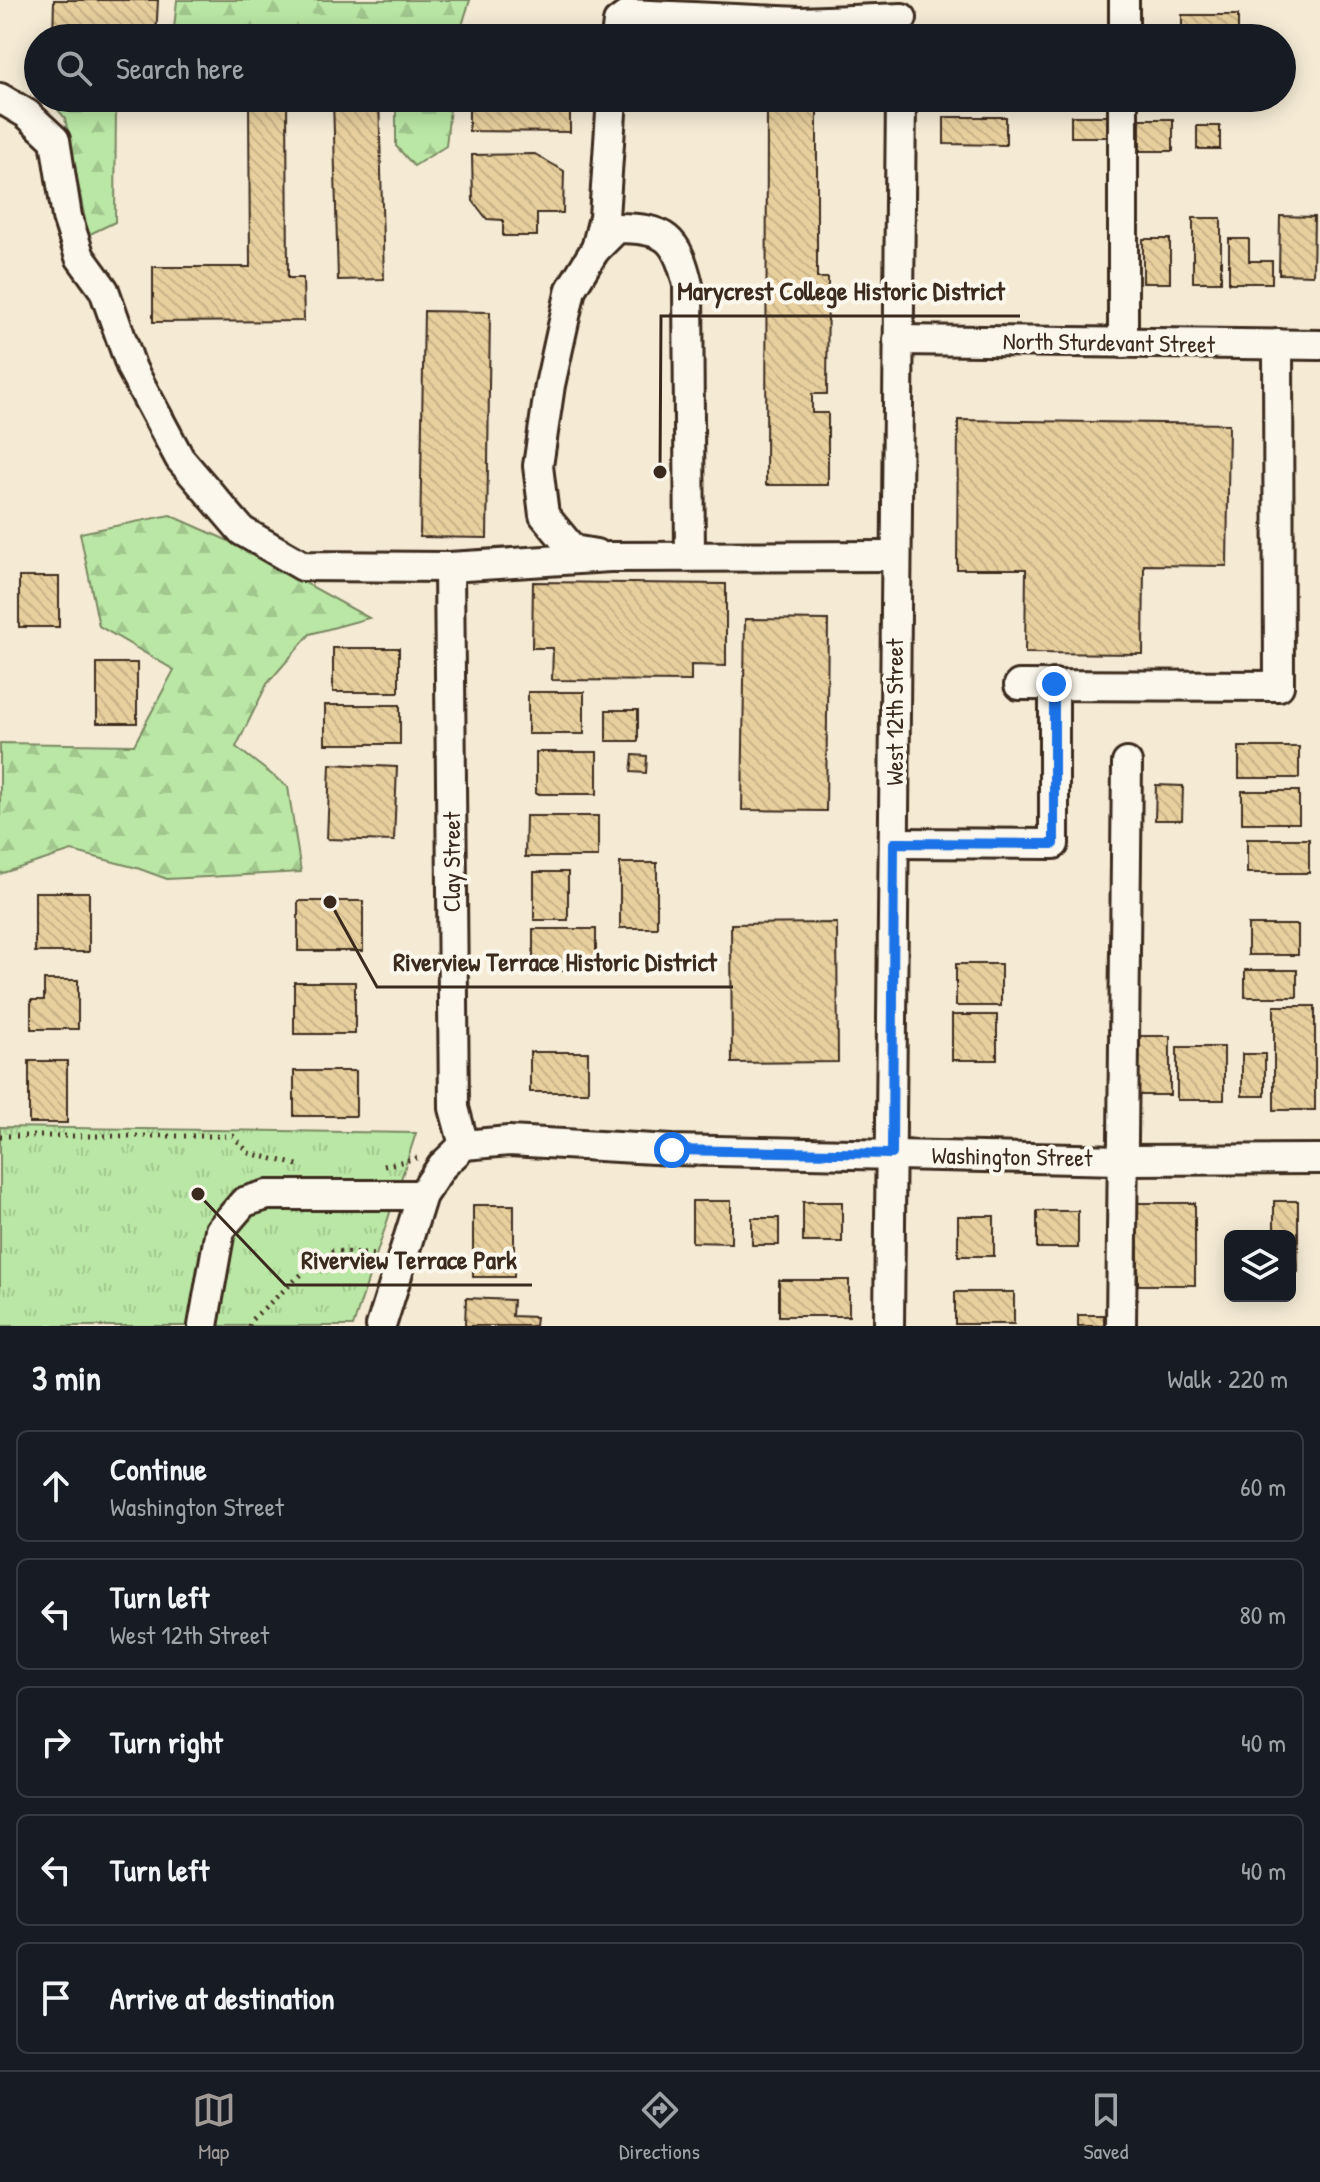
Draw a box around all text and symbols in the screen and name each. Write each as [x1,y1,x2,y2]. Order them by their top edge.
search box [24,24,1296,112]
icon: search [52,46,96,90]
text: Search here [116,48,244,88]
callout: Marycrest College Historic District [661,266,1020,316]
text: Marycrest College Historic District [677,273,1006,309]
street label: North Sturdevant Street [1003,324,1216,360]
street label: West 12th Street [878,638,910,786]
route end [1036,666,1072,702]
street label: Clay Street [435,811,467,912]
callout: Riverview Terrace Historic District [377,937,733,987]
text: Riverview Terrace Historic District [393,944,718,979]
route start [654,1132,690,1168]
street label: Washington Street [931,1139,1093,1173]
map controls [1224,1230,1296,1302]
button: layers [1224,1230,1296,1302]
callout: Riverview Terrace Park [285,1235,532,1285]
text: Riverview Terrace Park [301,1242,517,1277]
text: 3 min [32,1355,101,1401]
text: Walk · 220 m [1167,1361,1288,1396]
text: Continue [110,1449,207,1489]
icon: ahead [34,1464,78,1508]
text: 60 m [1240,1469,1286,1504]
text: Washington Street [110,1489,284,1524]
text: Turn left [110,1577,209,1617]
icon: left [34,1592,78,1636]
text: 80 m [1239,1597,1286,1632]
text: West 12th Street [110,1617,269,1652]
icon: right [34,1720,78,1764]
text: Turn right [110,1722,223,1762]
text: 40 m [1241,1725,1286,1760]
icon: left [34,1848,78,1892]
text: Turn left [110,1850,209,1890]
text: 40 m [1241,1853,1286,1888]
icon: arrive [34,1976,78,2020]
text: Arrive at destination [110,1978,335,2018]
tab: Map [192,2088,236,2166]
tab: Directions [619,2088,700,2166]
tab: Saved [1083,2088,1128,2166]

